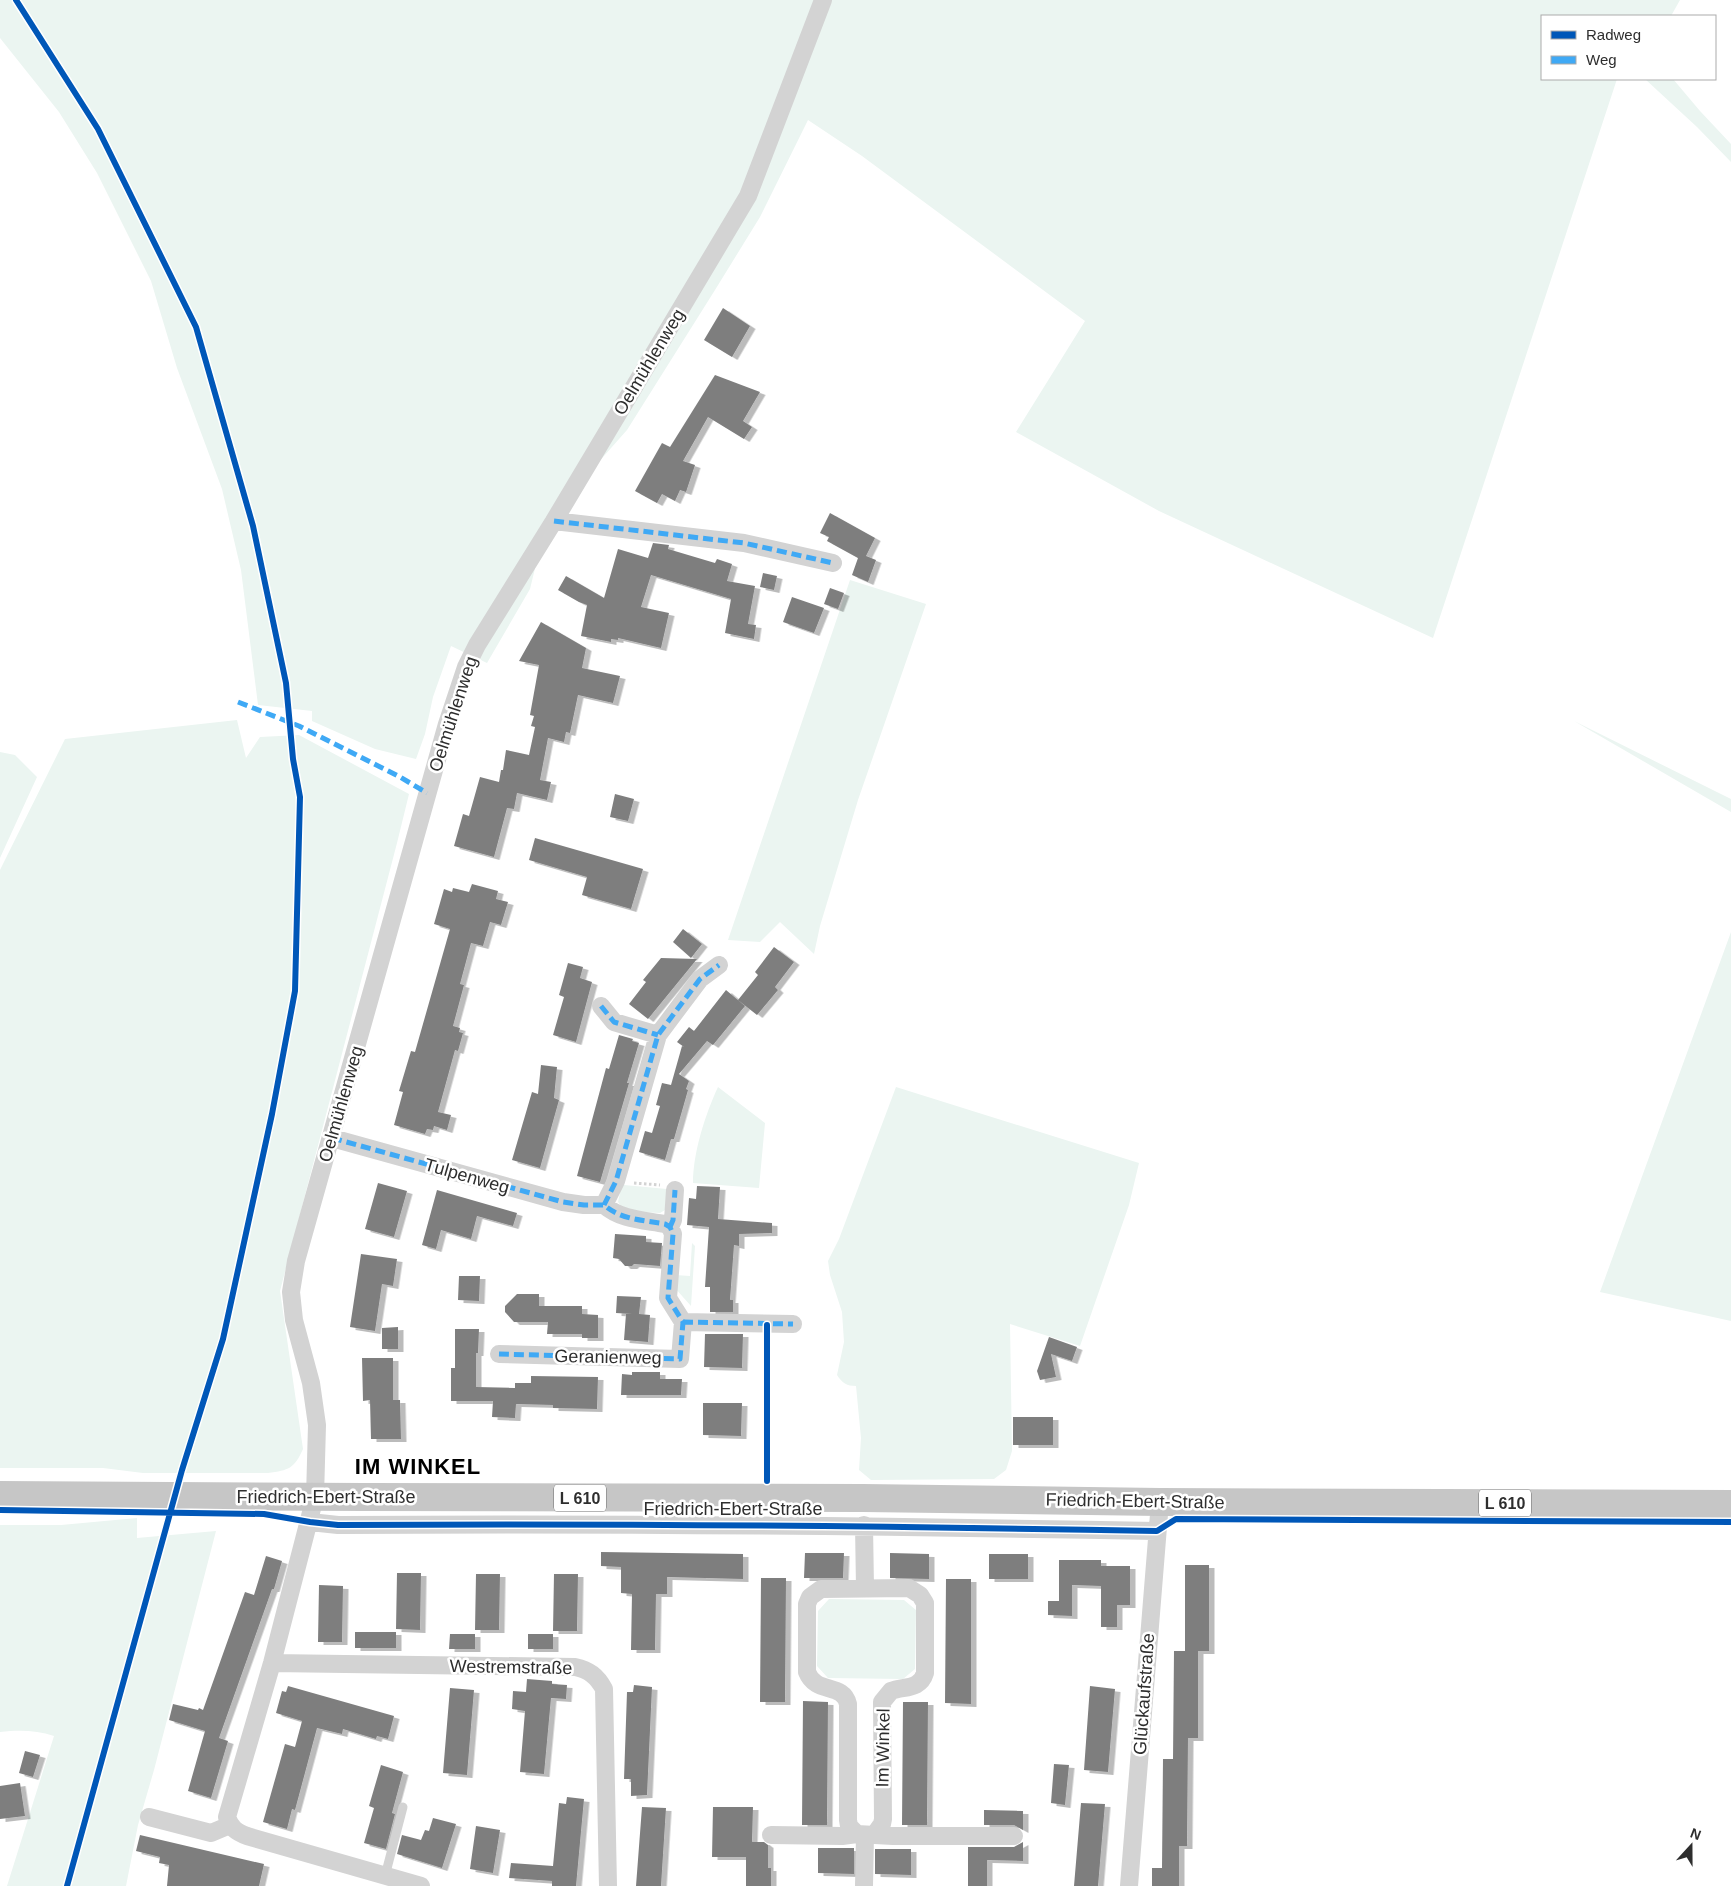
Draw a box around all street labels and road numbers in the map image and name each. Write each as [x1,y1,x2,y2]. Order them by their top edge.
street label: Oelmühlenweg [610,305,688,419]
street label: Oelmühlenweg [425,654,481,774]
street label: Oelmühlenweg [315,1044,367,1164]
street label: Tulpenweg [422,1154,512,1198]
street label: Geranienweg [554,1346,662,1368]
road number: L 610 [554,1485,606,1512]
street label: Friedrich-Ebert-Straße [236,1487,416,1507]
street label: Friedrich-Ebert-Straße [1045,1489,1225,1513]
road number: L 610 [1479,1490,1531,1516]
street label: Friedrich-Ebert-Straße [643,1499,823,1519]
street label: Glückaufstraße [1130,1632,1158,1756]
street label: Westremstraße [449,1656,573,1678]
street label: Im Winkel [872,1708,894,1788]

